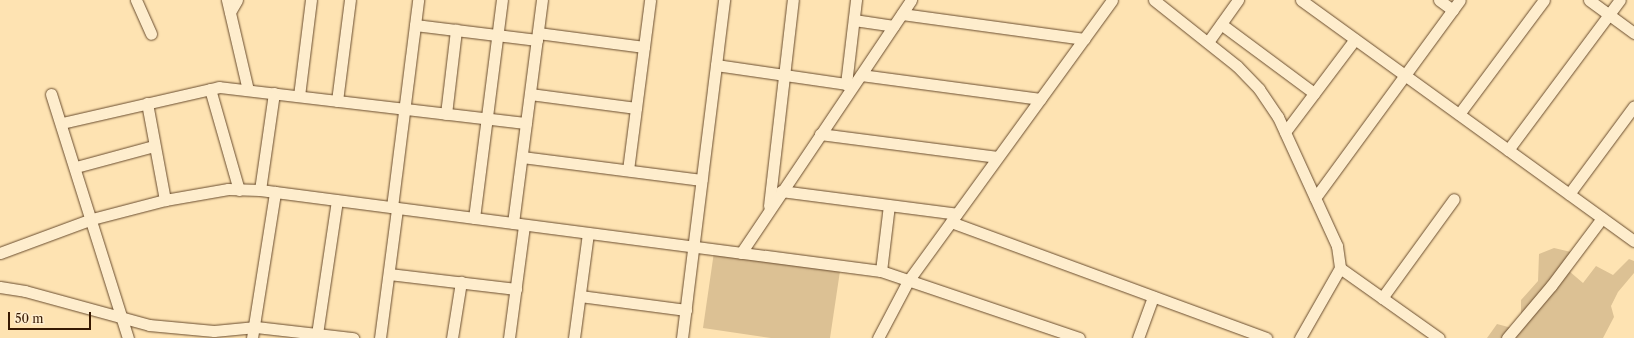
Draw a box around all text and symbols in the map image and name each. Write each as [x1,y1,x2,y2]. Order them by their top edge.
scale bar [10,304,93,330]
text: 50 m [15,311,44,326]

